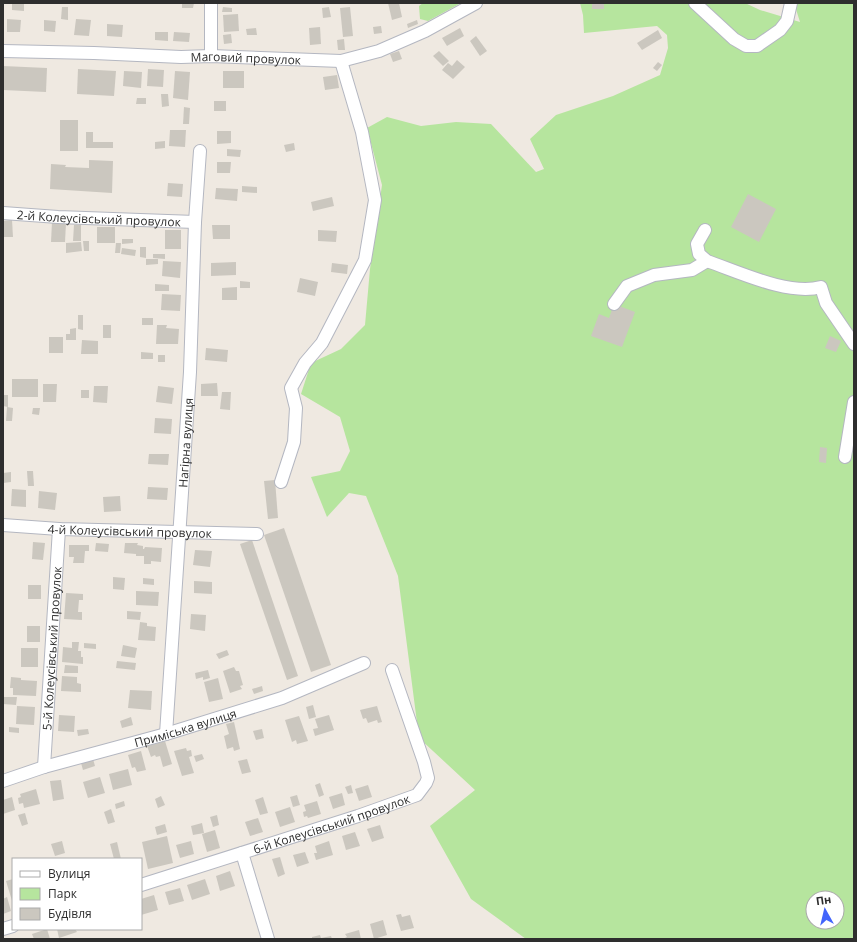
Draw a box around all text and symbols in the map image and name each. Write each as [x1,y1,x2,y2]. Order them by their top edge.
street label: Маговий провулок [190,47,302,68]
street label: 2-й Колеусівський провулок [16,206,182,230]
street label: Нагірна вулиця [174,397,197,488]
street label: 4-й Колеусівський провулок [47,520,213,541]
street label: 5-й Колеусівський провулок [38,565,65,731]
street label: Приміська вулиця [132,704,239,751]
street label: 6-й Колеусівський провулок [251,790,413,857]
legend [12,858,142,930]
text: Вулиця [48,865,90,882]
text: Парк [48,885,78,902]
north arrow [805,890,845,930]
text: Пн [815,891,832,908]
text: Будівля [48,905,92,922]

